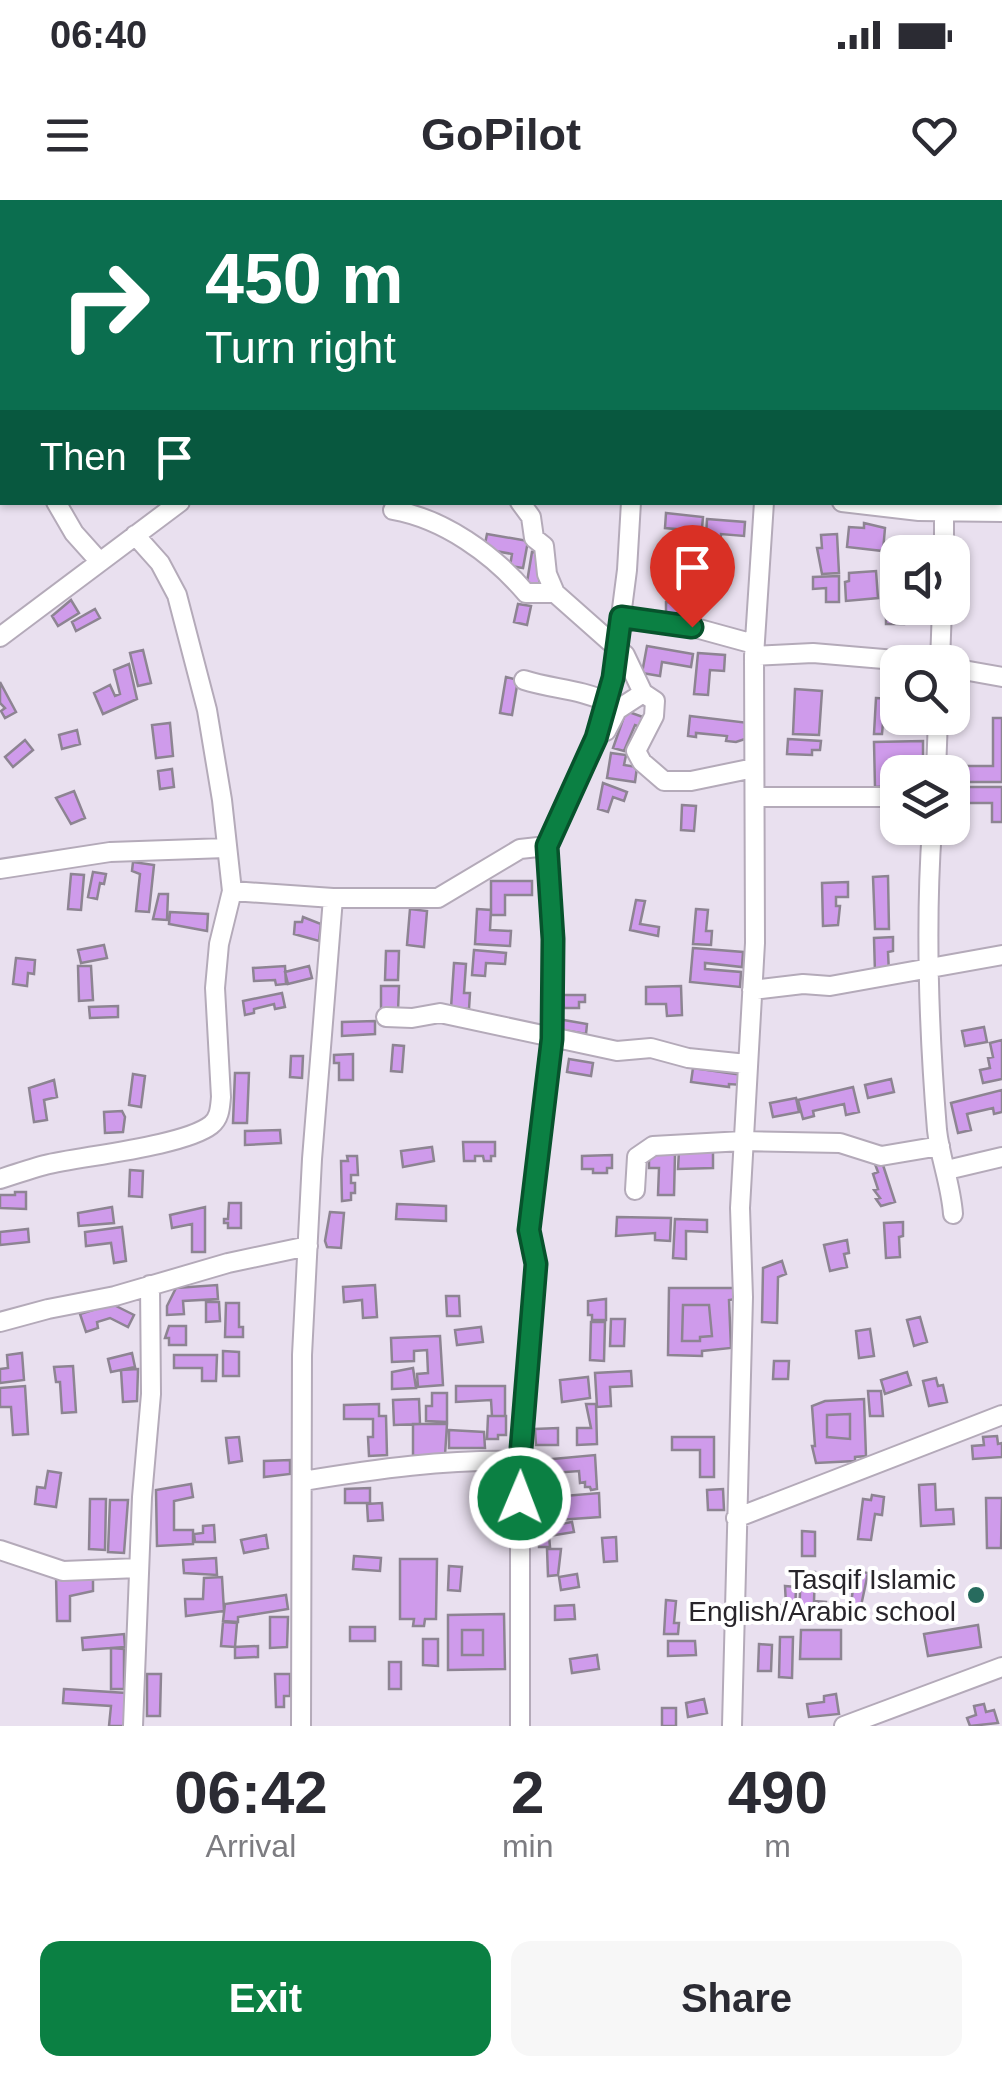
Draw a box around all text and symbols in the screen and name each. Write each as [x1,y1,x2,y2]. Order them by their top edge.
text: 06:40 [50,14,147,56]
icon: menu [40,108,95,163]
icon: heart [907,108,962,163]
text: GoPilot [421,109,581,160]
icon: right [40,240,170,370]
text: 450 m [205,240,403,318]
text: Turn right [205,322,396,373]
icon: arrive [147,430,202,485]
text: Then [40,436,127,478]
pin [650,525,735,628]
map controls [880,535,970,845]
button: sound [880,535,970,625]
icon: arrive [665,540,720,595]
button: search [880,645,970,735]
button: layers [880,755,970,845]
position arrow [468,1446,572,1550]
place label: Tasqif Islamic English/Arabic school [688,1564,956,1627]
marker: Tasqif Islamic English/Arabic school [965,1584,987,1606]
text: 06:42 [174,1759,328,1826]
text: 2 [511,1759,544,1826]
text: 490 [728,1759,828,1826]
text: Arrival [206,1828,296,1864]
text: min [502,1828,553,1864]
text: m [764,1828,791,1864]
button: Exit [40,1941,491,2056]
button: Share [511,1941,962,2056]

